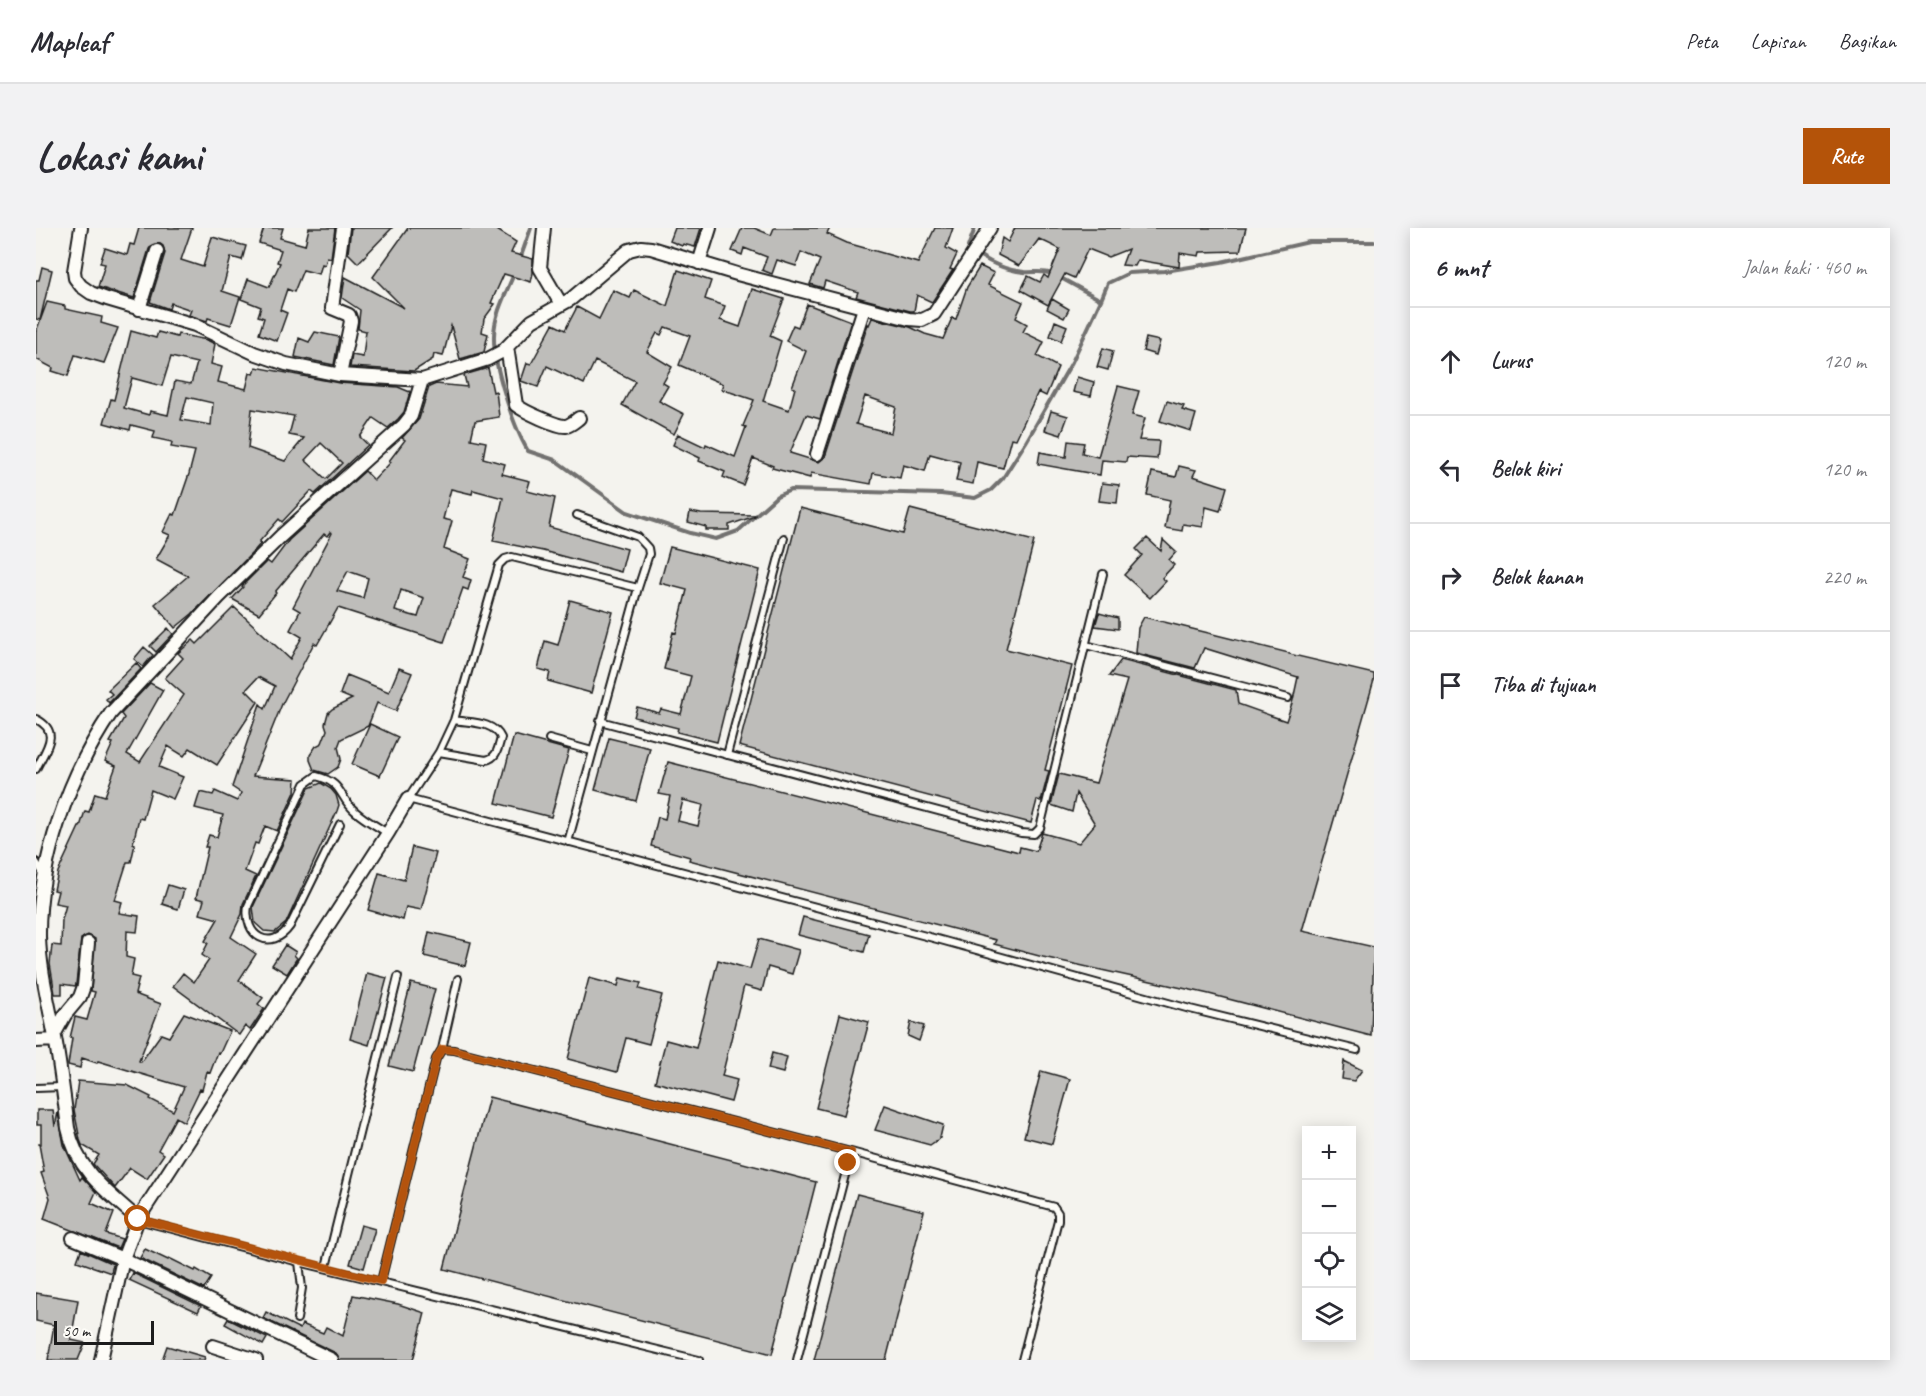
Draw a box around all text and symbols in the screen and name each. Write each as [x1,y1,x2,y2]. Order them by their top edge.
text: Mapleaf [30,24,108,59]
text: Peta [1686,28,1718,54]
text: Lapisan [1751,28,1806,54]
text: Bagikan [1839,28,1896,54]
button: Rute [1803,128,1890,184]
text: Lokasi kami [36,130,202,183]
text: 6 mnt [1434,251,1488,284]
text: Jalan kaki · 460 m [1743,255,1866,280]
icon: ahead [1434,345,1467,378]
text: Lurus [1491,347,1531,375]
text: 120 m [1823,349,1866,374]
icon: left [1434,453,1467,486]
text: Belok kiri [1491,455,1560,483]
text: 120 m [1823,457,1866,482]
icon: right [1434,561,1467,594]
text: Belok kanan [1491,563,1583,591]
text: 220 m [1823,565,1866,590]
icon: arrive [1434,669,1467,702]
text: Tiba di tujuan [1491,671,1596,699]
map controls [1302,1126,1356,1342]
button: + [1302,1126,1356,1180]
route end [834,1149,860,1175]
button: − [1302,1180,1356,1234]
route start [124,1205,150,1231]
button: locate [1302,1234,1356,1288]
button: layers [1302,1288,1356,1342]
scale bar [54,1318,154,1346]
text: 50 m [63,1321,90,1341]

